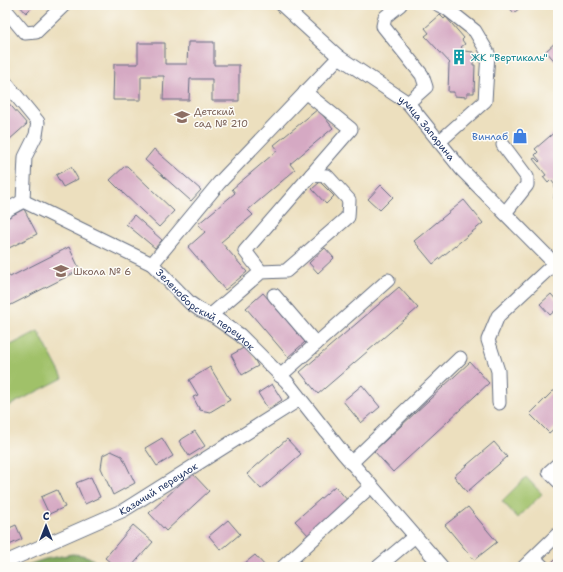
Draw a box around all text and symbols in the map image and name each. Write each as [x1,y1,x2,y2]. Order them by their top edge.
building icon: ЖК "Вертикаль" [450,48,468,66]
place label: ЖК "Вертикаль" [471,51,548,64]
street label: улица Запарина [396,92,459,164]
place label: Детский сад № 210 [194,105,248,130]
school or university icon: Детский сад № 210 [173,108,191,126]
shop icon: Винлаб [511,127,529,145]
place label: Винлаб [472,130,508,143]
school or university icon: Школа № 6 [52,262,70,280]
place label: Школа № 6 [73,265,131,278]
street label: Зеленоборский переулок [154,266,258,353]
street label: Казачий переулок [117,459,200,518]
north arrow [26,506,66,546]
text: С [43,509,50,524]

